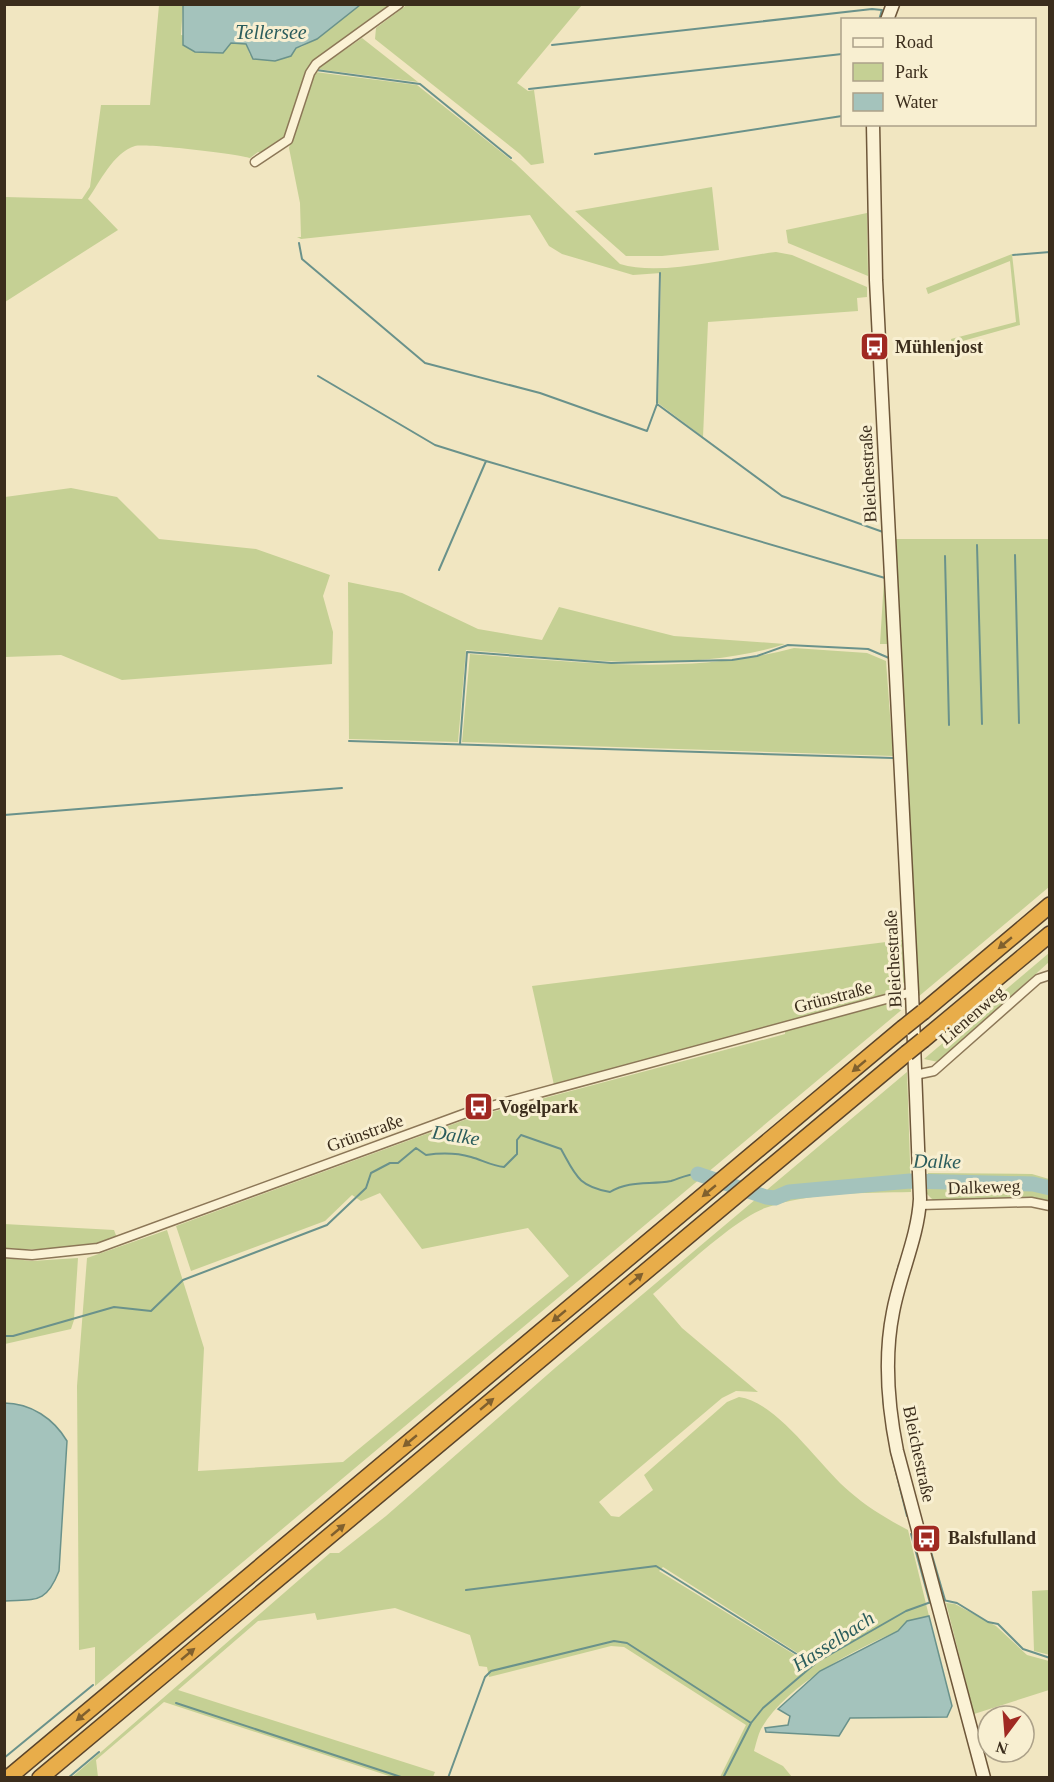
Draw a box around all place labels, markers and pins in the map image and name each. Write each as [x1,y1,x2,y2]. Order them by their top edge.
bus stop icon: Mühlenjost [858,331,890,363]
place label: Mühlenjost [895,337,983,357]
bus stop icon: Vogelpark [462,1091,494,1123]
place label: Vogelpark [499,1097,578,1117]
bus stop icon: Balsfulland [911,1522,943,1554]
place label: Balsfulland [948,1528,1036,1548]

